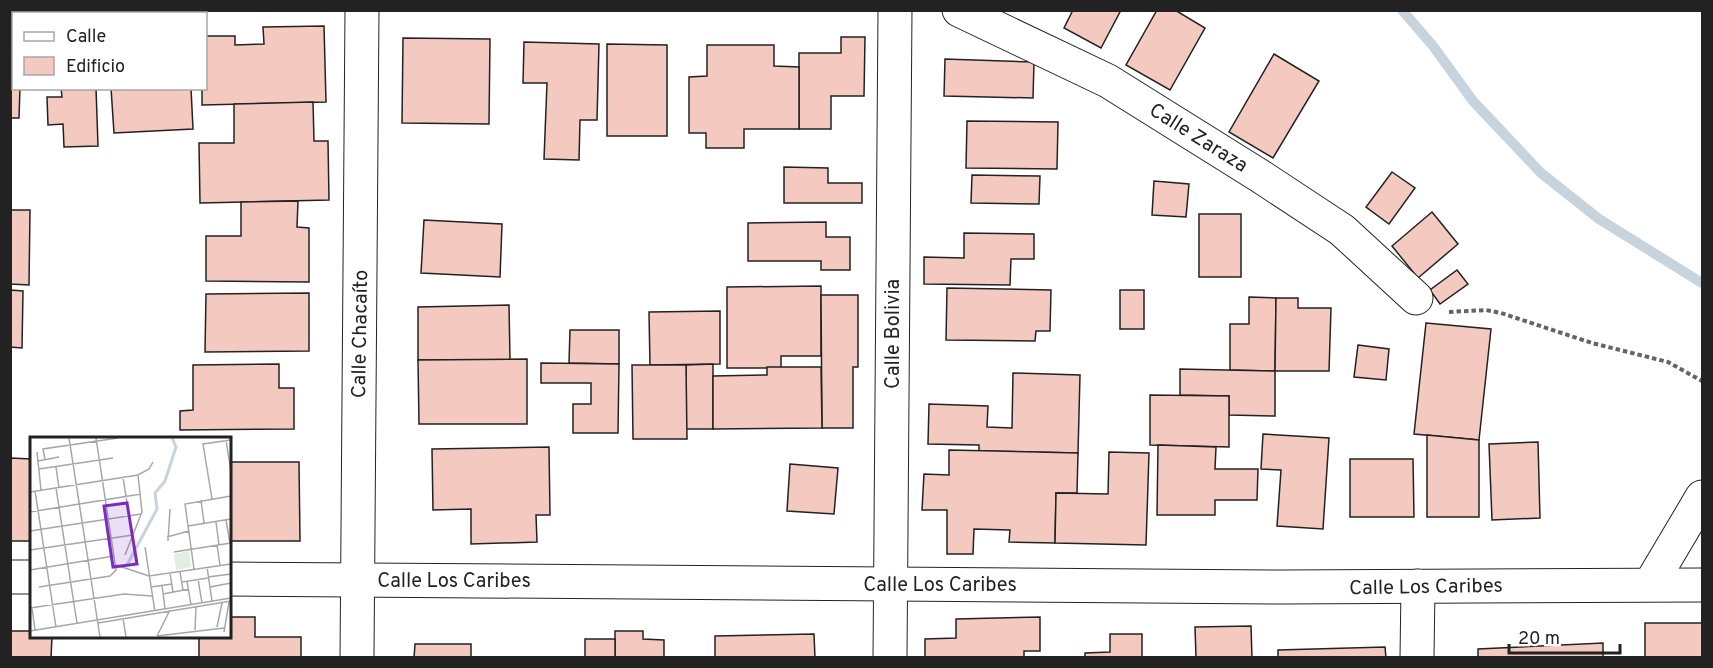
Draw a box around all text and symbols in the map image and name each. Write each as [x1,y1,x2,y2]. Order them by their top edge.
legend [12,12,207,90]
text: Calle [66,26,106,49]
text: Edificio [66,56,125,79]
street label: Calle Zaraza [1144,98,1252,179]
street label: Calle Chacaíto [347,270,375,398]
street label: Calle Bolivia [881,279,907,389]
inset map [30,437,231,638]
street label: Calle Los Caribes [377,569,531,595]
street label: Calle Los Caribes [863,573,1017,599]
street label: Calle Los Caribes [1349,574,1503,602]
scale bar [1509,617,1620,655]
text: 20 m [1518,628,1560,651]

